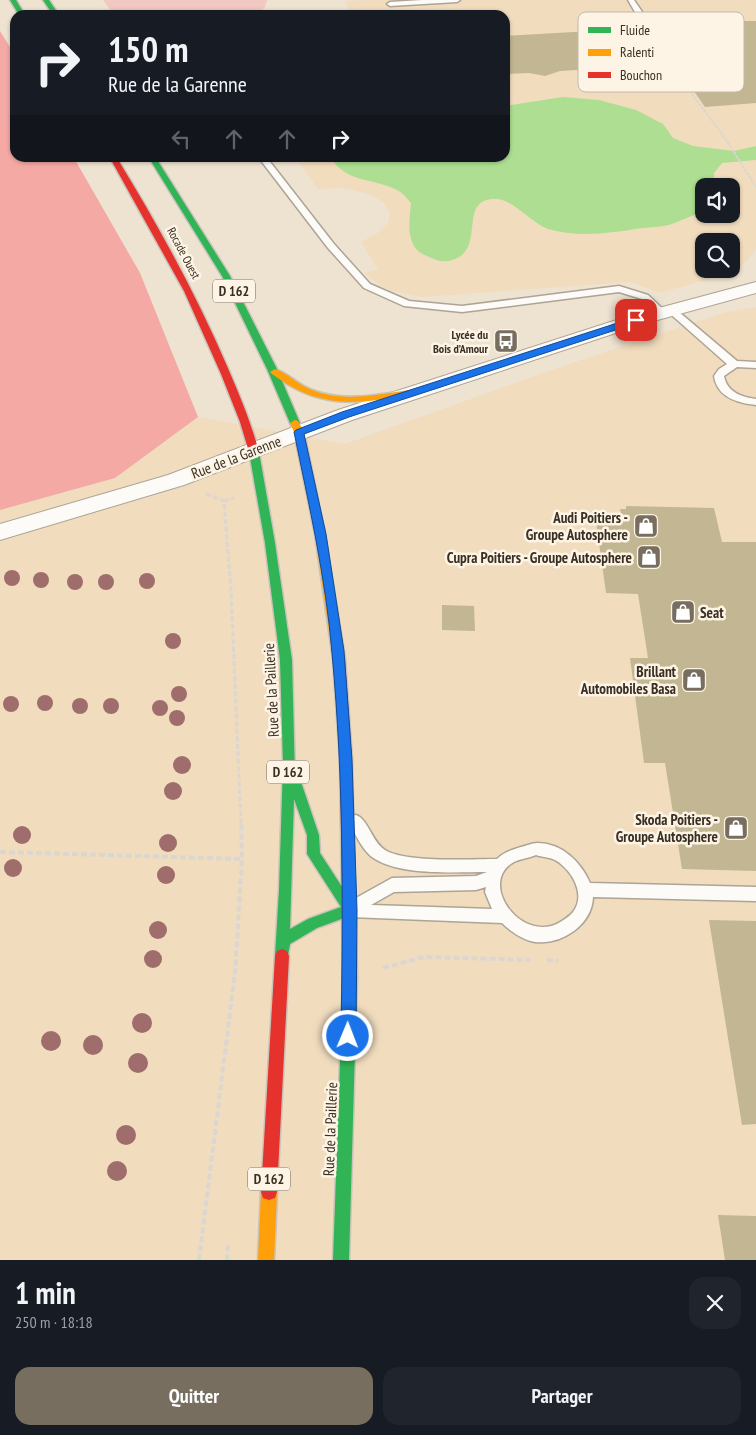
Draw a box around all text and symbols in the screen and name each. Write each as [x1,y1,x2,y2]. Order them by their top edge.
legend [578,12,744,92]
text: Fluide [620,21,650,39]
text: 150 m [108,26,189,72]
icon: right [25,30,90,95]
text: Ralenti [620,43,654,61]
text: Bouchon [620,66,662,84]
text: Rue de la Garenne [108,70,247,98]
icon: left [167,125,195,153]
icon: ahead [220,125,248,153]
icon: ahead [273,125,301,153]
icon: right [326,125,354,153]
map controls [695,178,740,278]
button: sound [695,178,740,223]
street label: Rocade Ouest [164,225,204,282]
button: search [695,233,740,278]
road number: D 162 [213,280,255,302]
pin [615,299,657,341]
icon: arrive [622,306,650,334]
place label: Lycée du Bois d’Amour [433,327,488,356]
bus stop icon: Lycée du Bois d’Amour [493,328,519,354]
street label: Rue de la Garenne [188,431,284,483]
place label: Audi Poitiers - Groupe Autosphere [526,508,628,544]
shop icon: Audi Poitiers - Groupe Autosphere [633,513,659,539]
shop icon: Cupra Poitiers - Groupe Autosphere [636,544,662,570]
place label: Cupra Poitiers - Groupe Autosphere [447,548,632,567]
shop icon: Seat [670,599,696,625]
place label: Seat [700,603,724,622]
street label: Rue de la Paillerie [259,643,283,737]
place label: Brillant Automobiles Basa [580,662,677,698]
shop icon: Brillant Automobiles Basa [681,667,707,693]
road number: D 162 [267,760,309,784]
place label: Skoda Poitiers - Groupe Autosphere [616,810,718,846]
shop icon: Skoda Poitiers - Groupe Autosphere [723,815,749,841]
position arrow [321,1009,373,1061]
street label: Rue de la Paillerie [319,1082,341,1176]
road number: D 162 [248,1168,290,1190]
text: 1 min [15,1273,76,1312]
button: close [689,1277,741,1329]
text: 250 m · 18:18 [15,1312,93,1332]
button: Quitter [15,1367,373,1425]
button: Partager [383,1367,741,1425]

